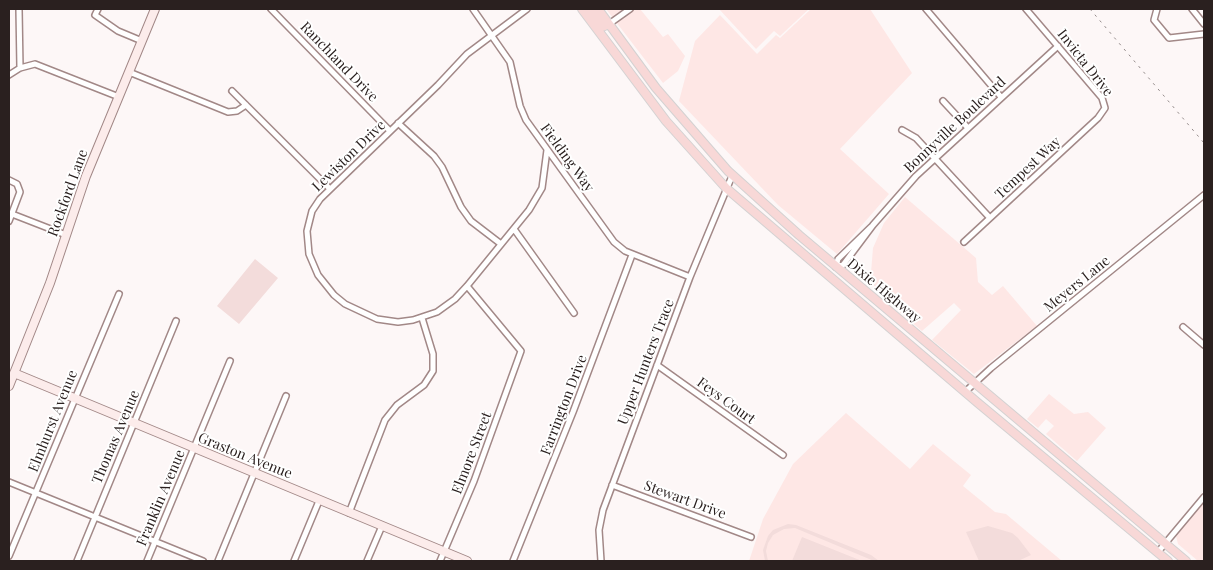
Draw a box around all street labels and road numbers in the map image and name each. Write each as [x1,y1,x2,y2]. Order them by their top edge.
street label: Ranchland Drive [297,19,381,105]
street label: Invicta Drive [1054,26,1116,100]
street label: Bonnyville Boulevard [901,74,1009,176]
street label: Lewiston Drive [309,117,389,195]
street label: Fielding Way [537,121,597,195]
street label: Tempest Way [992,133,1064,203]
street label: Rockford Lane [44,147,92,239]
street label: Meyers Lane [1041,252,1113,316]
street label: Dixie Highway [844,255,924,327]
street label: Upper Hunters Trace [614,297,678,427]
street label: Farrington Drive [537,353,591,457]
street label: Elmhurst Avenue [25,368,81,474]
street label: Feys Court [694,374,758,428]
street label: Thomas Avenue [89,388,143,486]
street label: Elmore Street [449,409,495,497]
street label: Graston Avenue [196,429,294,483]
street label: Franklin Avenue [133,447,189,549]
street label: Stewart Drive [642,477,728,523]

